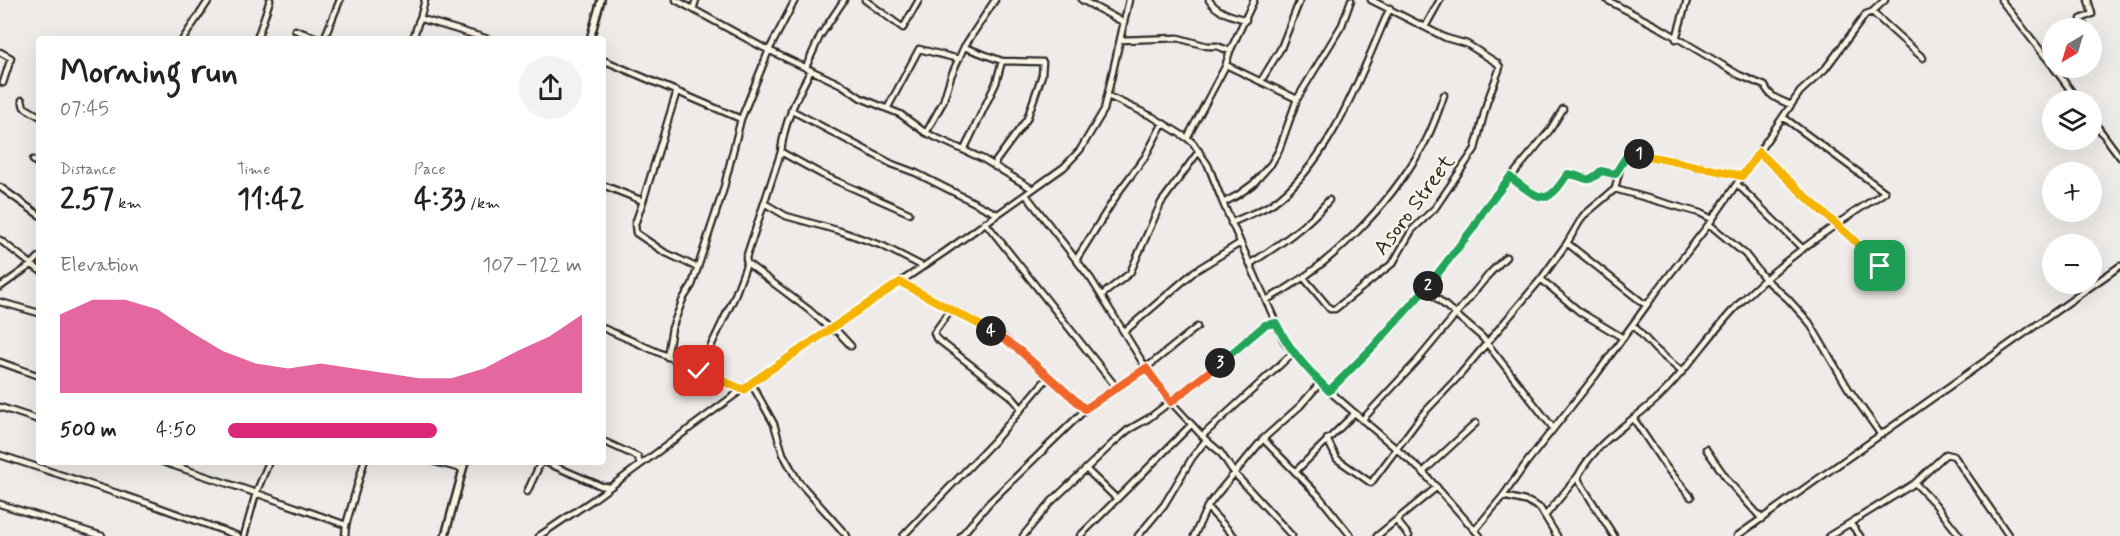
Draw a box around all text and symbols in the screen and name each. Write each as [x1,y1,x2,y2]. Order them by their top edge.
north arrow [2042,18,2102,78]
map controls [2042,18,2102,294]
text: Morning run [60,51,238,95]
button: share [519,56,582,119]
button: layers [2042,90,2102,150]
text: 07:45 [60,96,109,123]
pin: 1 [1624,139,1654,169]
text: 1 [1635,143,1643,164]
street label: Asoro Street [1367,149,1462,261]
text: Distance [60,159,116,180]
text: Time [237,159,271,180]
text: Pace [414,159,446,180]
button: + [2042,162,2102,222]
text: 2.57 [60,180,114,219]
text: 11:42 [237,180,305,219]
text: 4:33 [414,180,466,219]
text: km [114,193,142,214]
text: /km [466,193,500,214]
button: − [2042,234,2102,294]
pin [1854,240,1905,291]
icon: arrive [1863,249,1896,282]
text: Elevation [60,252,139,279]
text: 107–122 m [482,252,582,279]
pin: 2 [1413,271,1443,301]
text: 2 [1424,275,1432,296]
pin: 4 [976,316,1006,346]
text: 4 [986,320,996,341]
pin [673,345,724,396]
pin: 3 [1205,348,1235,378]
text: 3 [1216,352,1224,373]
icon: check [682,354,715,387]
text: 500 m [60,417,117,444]
text: 4:50 [156,417,196,444]

